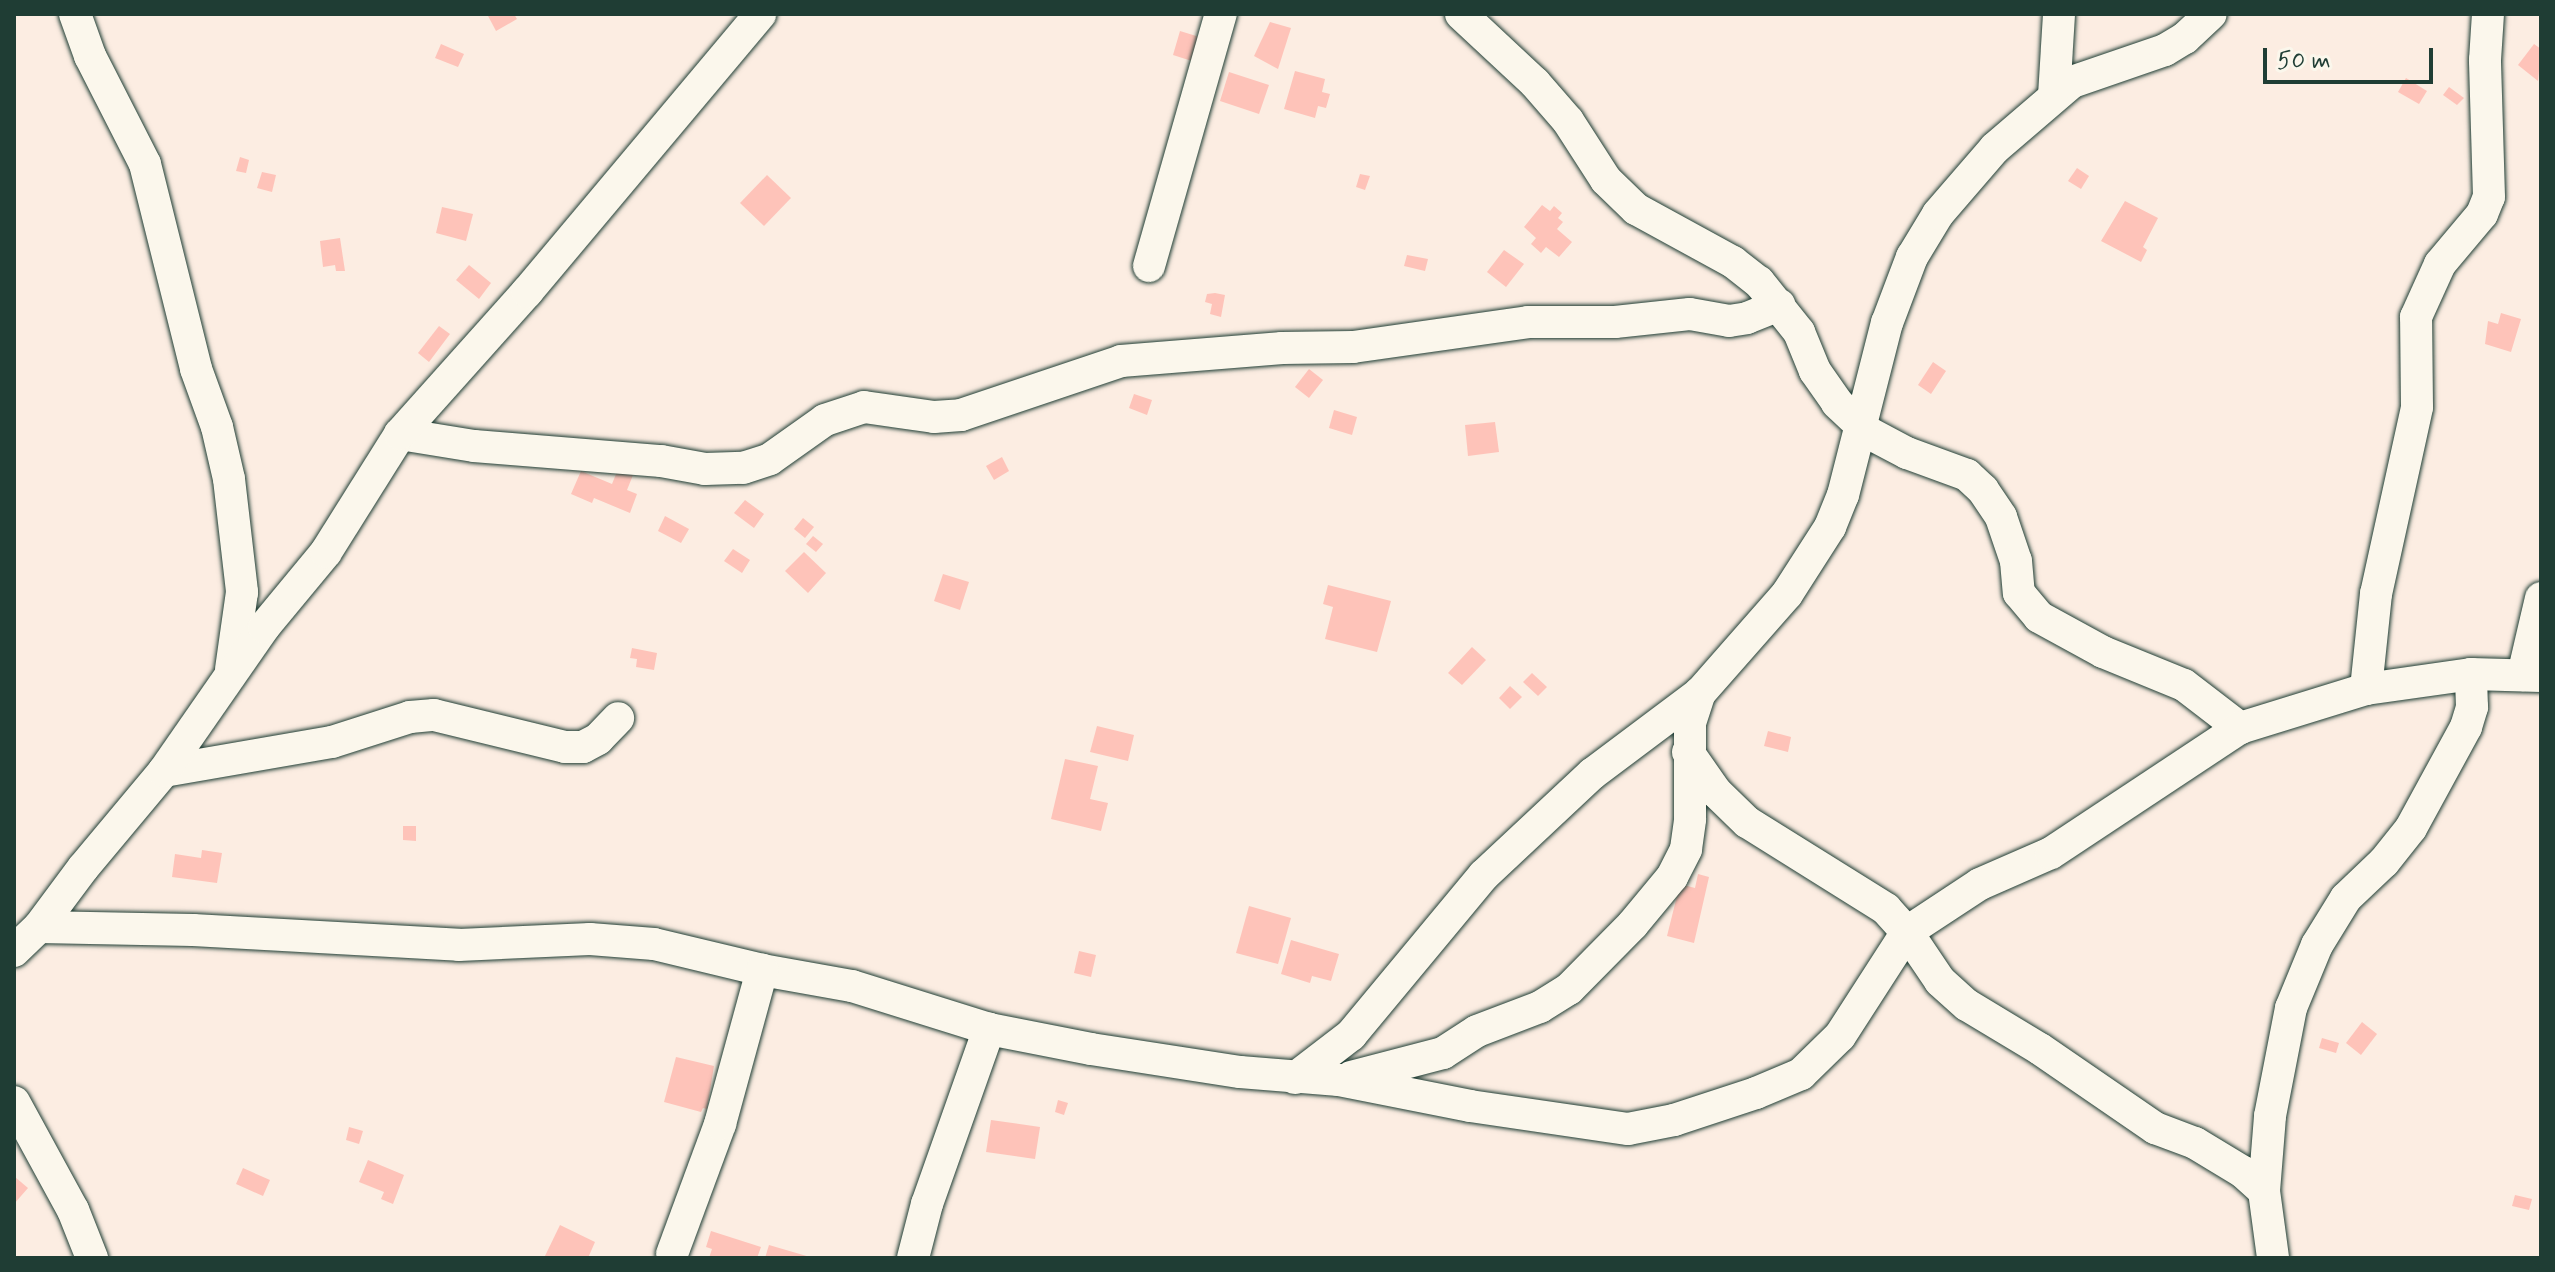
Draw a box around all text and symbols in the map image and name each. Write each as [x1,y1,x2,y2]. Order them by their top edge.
scale bar [2267,32,2437,82]
text: 50 m [2277,46,2331,77]

